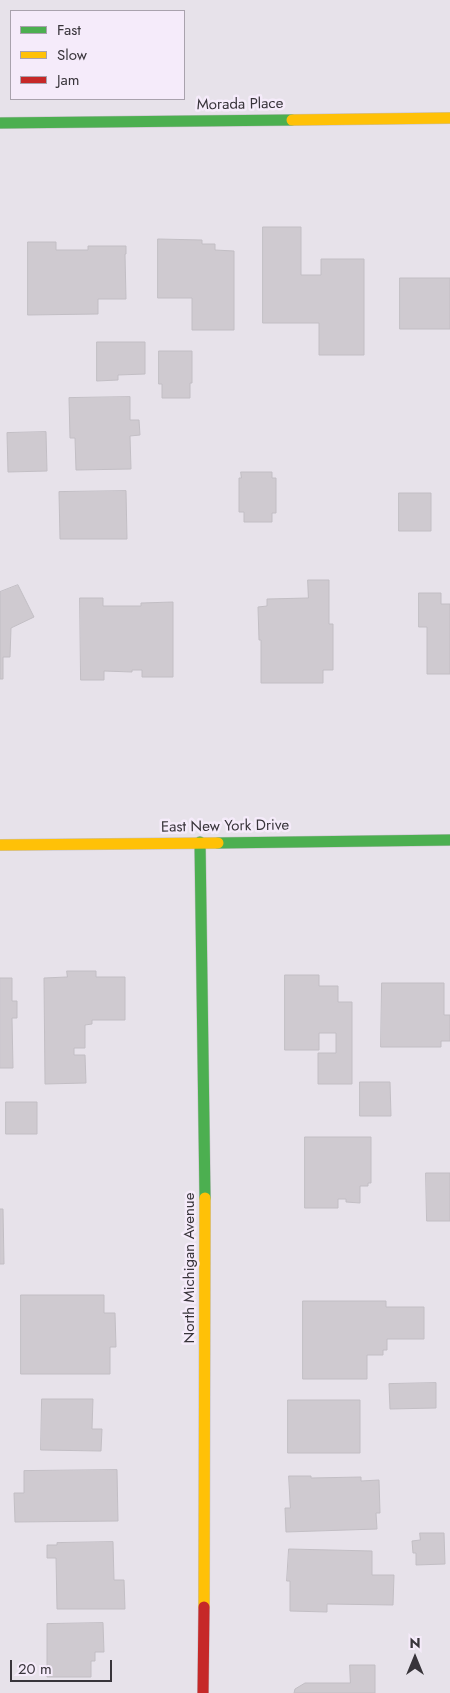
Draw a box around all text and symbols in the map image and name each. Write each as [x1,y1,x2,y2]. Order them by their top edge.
legend [10,10,185,100]
text: Fast [57,19,81,41]
text: Slow [57,44,87,66]
text: Jam [57,69,80,91]
street label: Morada Place [196,95,284,115]
street label: East New York Drive [161,817,289,837]
street label: North Michigan Avenue [181,1193,199,1343]
north arrow [390,1633,440,1683]
text: N [409,1633,421,1653]
scale bar [12,1650,115,1682]
text: 20 m [18,1658,52,1680]

